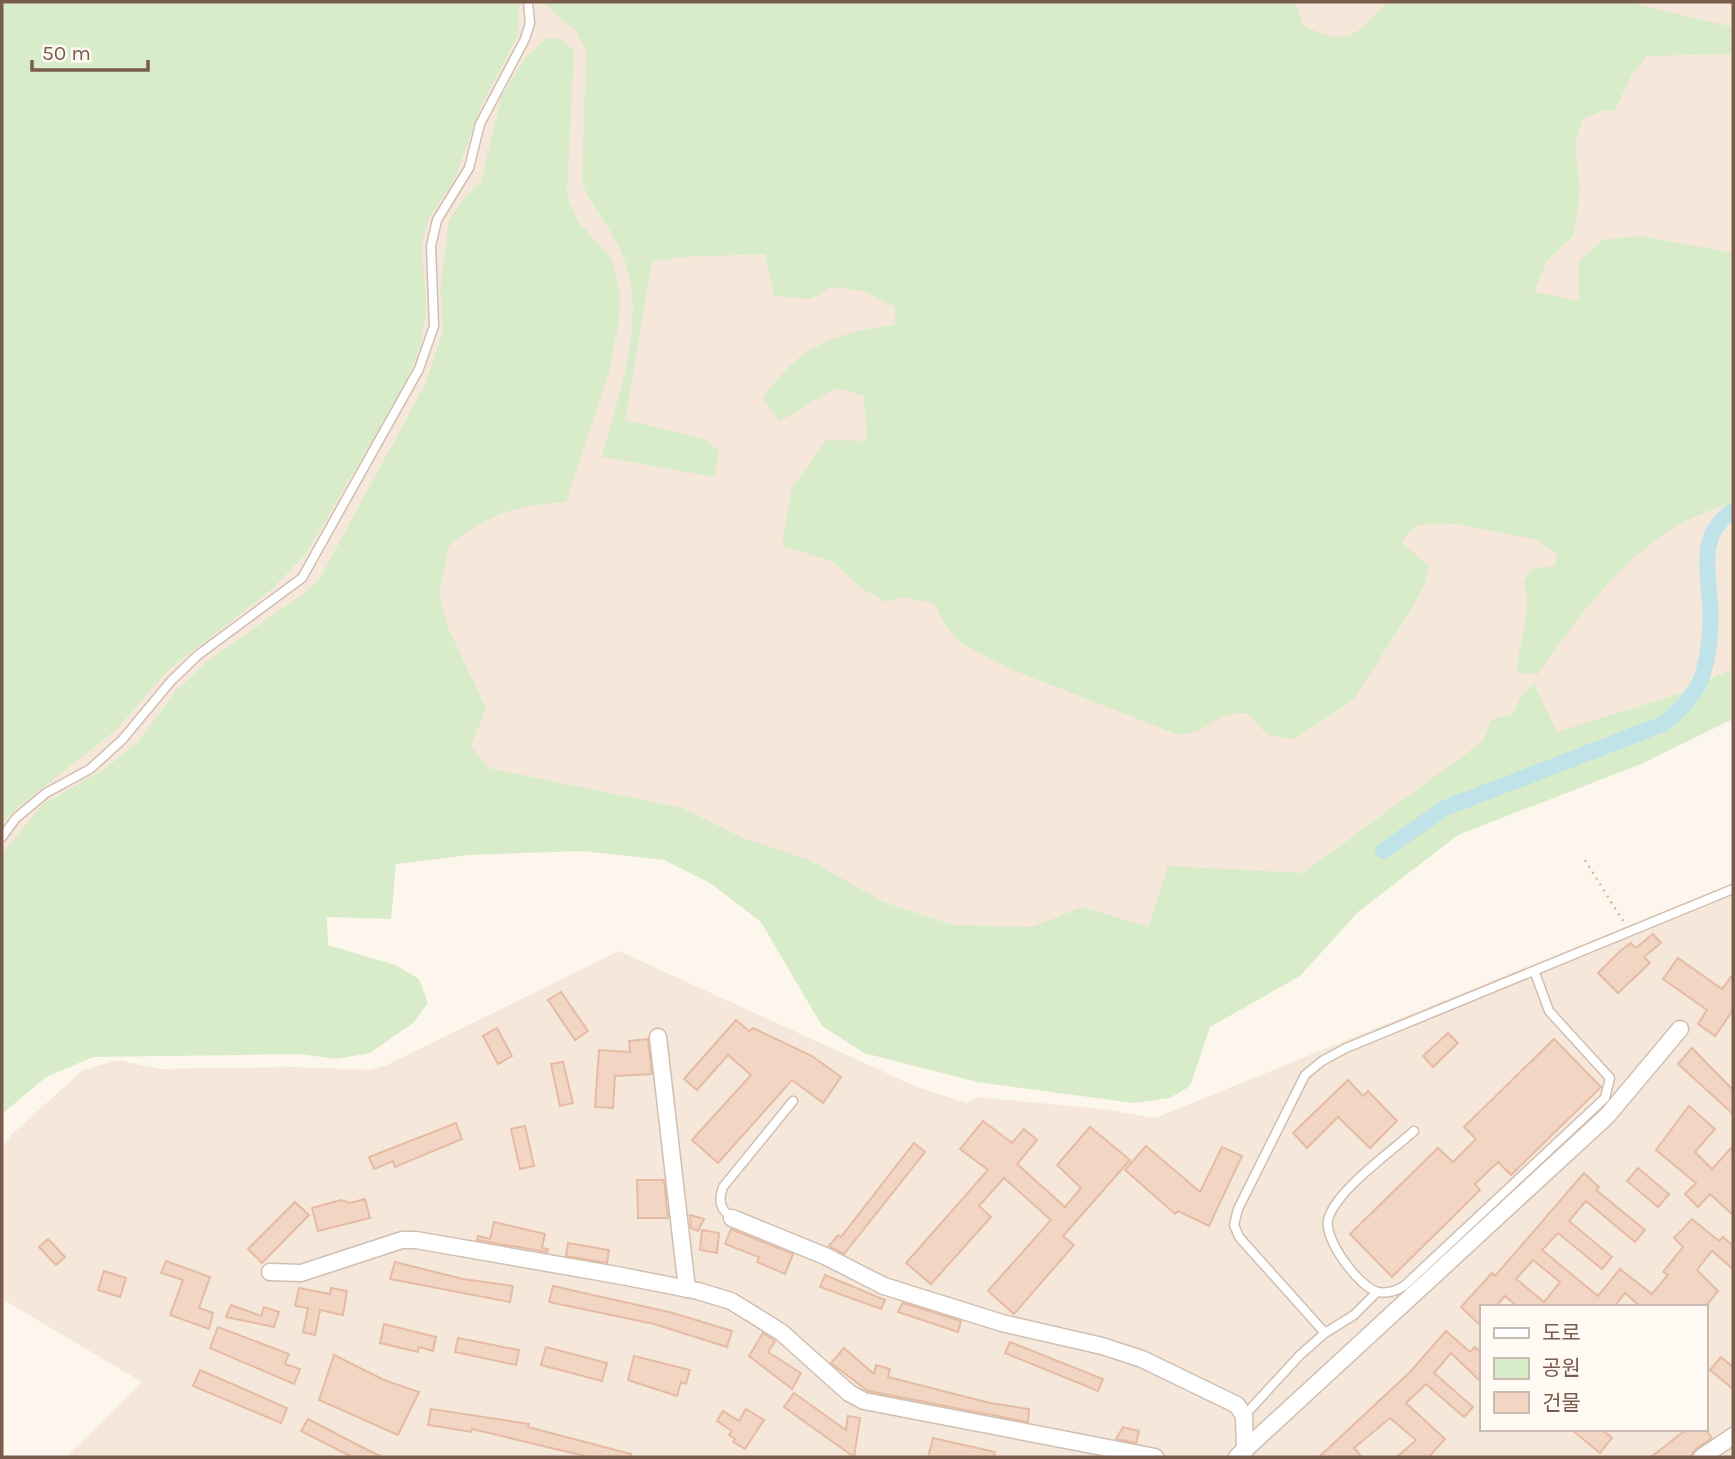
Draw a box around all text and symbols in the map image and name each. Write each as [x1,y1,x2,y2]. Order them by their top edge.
scale bar [32,28,147,72]
text: 50 m [42,41,91,65]
legend [1480,1305,1707,1431]
text: 도로 [1542,1321,1581,1345]
text: 공원 [1542,1356,1581,1380]
text: 건물 [1542,1391,1581,1415]

